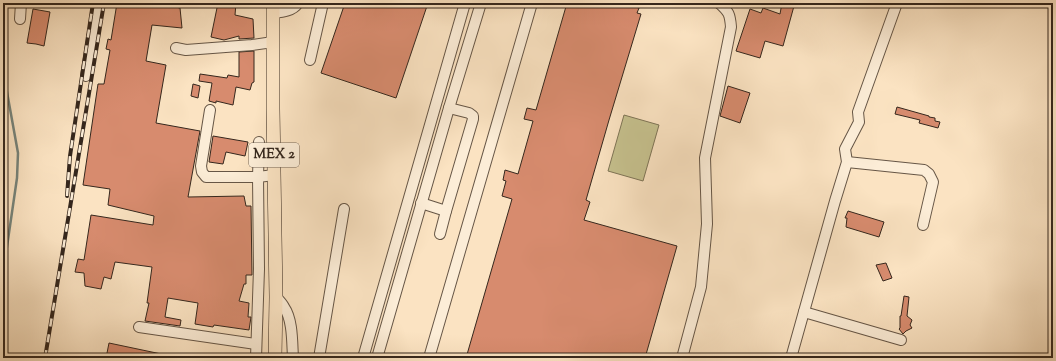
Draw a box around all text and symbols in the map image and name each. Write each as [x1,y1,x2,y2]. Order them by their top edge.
road number: MEX 2 [249,143,299,167]

